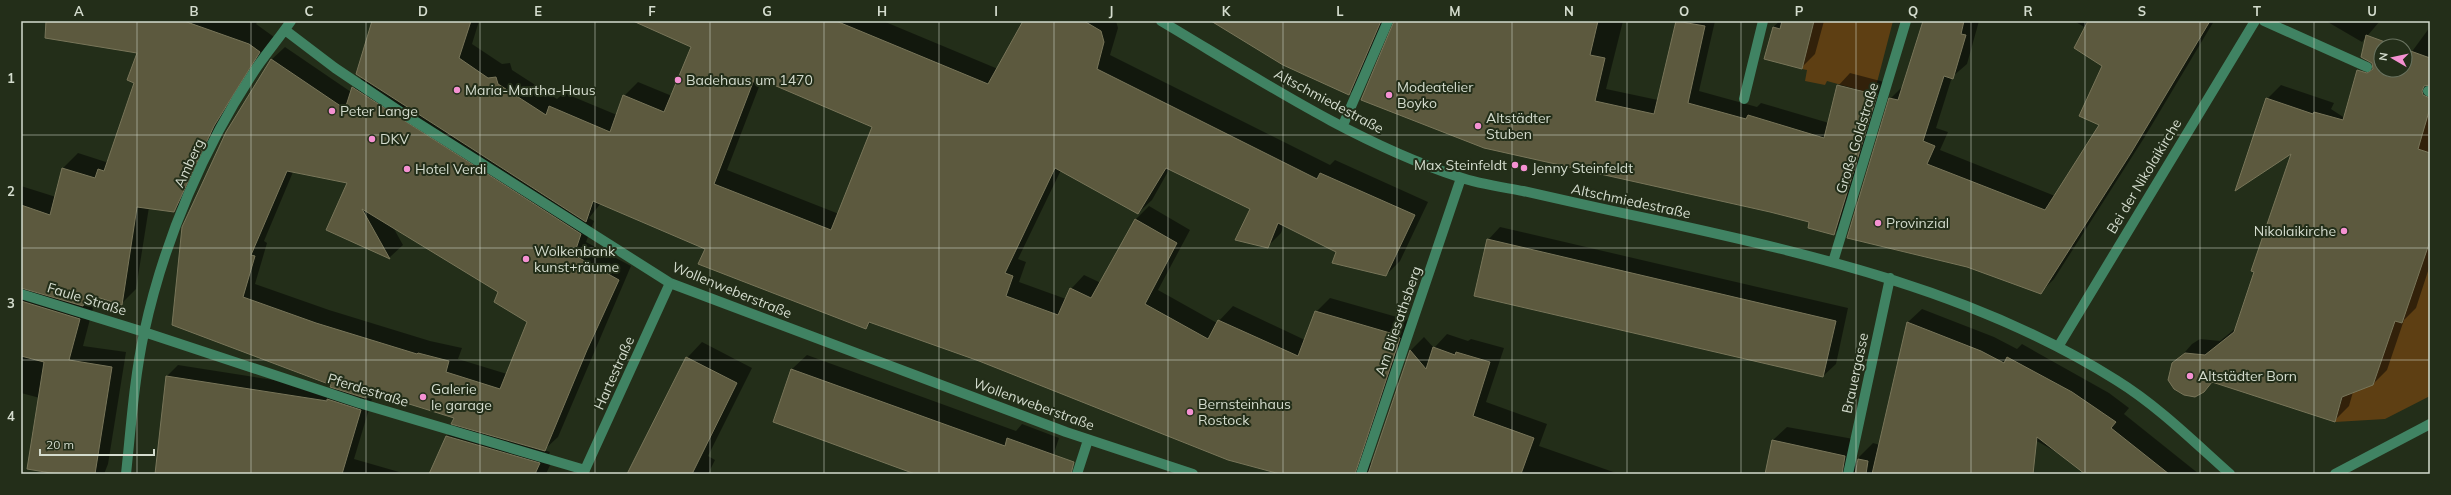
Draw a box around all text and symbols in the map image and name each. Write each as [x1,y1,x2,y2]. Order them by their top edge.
text: A [74,3,84,19]
text: B [190,3,199,19]
text: C [305,3,314,19]
text: D [418,3,428,19]
text: E [534,3,542,19]
text: F [648,3,656,19]
text: G [762,3,772,19]
text: H [877,3,887,19]
text: I [994,3,998,19]
text: J [1109,3,1113,19]
text: K [1222,3,1232,19]
text: L [1336,3,1344,19]
text: M [1449,3,1461,19]
text: N [1564,3,1574,19]
text: O [1679,3,1689,19]
text: P [1795,3,1804,19]
text: Q [1908,3,1918,19]
text: R [2023,3,2033,19]
text: S [2138,3,2146,19]
text: T [2253,3,2261,19]
text: U [2367,3,2377,19]
north arrow [2373,38,2413,78]
text: N [2376,51,2391,62]
street label: Altschmiedestraße [1271,65,1387,137]
text: 1 [7,70,15,86]
place label: Badehaus um 1470 [686,71,813,89]
marker: Badehaus um 1470 [673,75,683,85]
place label: Modeatelier Boyko [1397,78,1474,112]
street label: Große Goldstraße [1832,80,1882,196]
place label: Maria-Martha-Haus [465,81,596,99]
marker: Maria-Martha-Haus [452,85,462,95]
marker: Modeatelier Boyko [1384,90,1394,100]
place label: Peter Lange [340,102,418,120]
marker: Peter Lange [327,106,337,116]
place label: Altstädter Stuben [1486,109,1552,143]
street label: Bei der Nikolaikirche [2103,115,2185,237]
marker: Altstädter Stuben [1473,121,1483,131]
place label: DKV [380,130,409,148]
marker: DKV [367,134,377,144]
street label: Amberg [170,136,208,190]
place label: Max Steinfeldt [1414,156,1507,174]
place label: Jenny Steinfeldt [1532,159,1633,177]
place label: Hotel Verdi [415,160,486,178]
marker: Max Steinfeldt [1510,160,1520,170]
marker: Jenny Steinfeldt [1519,163,1529,173]
marker: Hotel Verdi [402,164,412,174]
street label: Altschmiedestraße [1570,180,1692,222]
text: 2 [7,183,15,199]
place label: Provinzial [1886,214,1949,232]
marker: Provinzial [1873,218,1883,228]
place label: Nikolaikirche [2254,222,2336,240]
marker: Nikolaikirche [2339,226,2349,236]
place label: Wolkenbank kunst+räume [534,242,619,276]
marker: Wolkenbank kunst+räume [521,254,531,264]
street label: Wollenweberstraße [669,258,795,322]
street label: Am Bliesathsberg [1371,264,1425,378]
street label: Faule Straße [45,278,129,320]
text: 3 [7,295,15,311]
street label: Brauergasse [1838,331,1872,415]
street label: Hartestraße [590,333,638,413]
place label: Altstädter Born [2198,367,2297,385]
street label: Pferdestraße [325,369,411,411]
marker: Altstädter Born [2185,371,2195,381]
street label: Wollenweberstraße [971,374,1097,434]
place label: Galerie le garage [431,380,492,414]
marker: Galerie le garage [418,392,428,402]
place label: Bernsteinhaus Rostock [1198,395,1291,429]
marker: Bernsteinhaus Rostock [1185,407,1195,417]
text: 4 [7,408,15,424]
scale bar [40,431,154,457]
text: 20 m [46,437,74,452]

